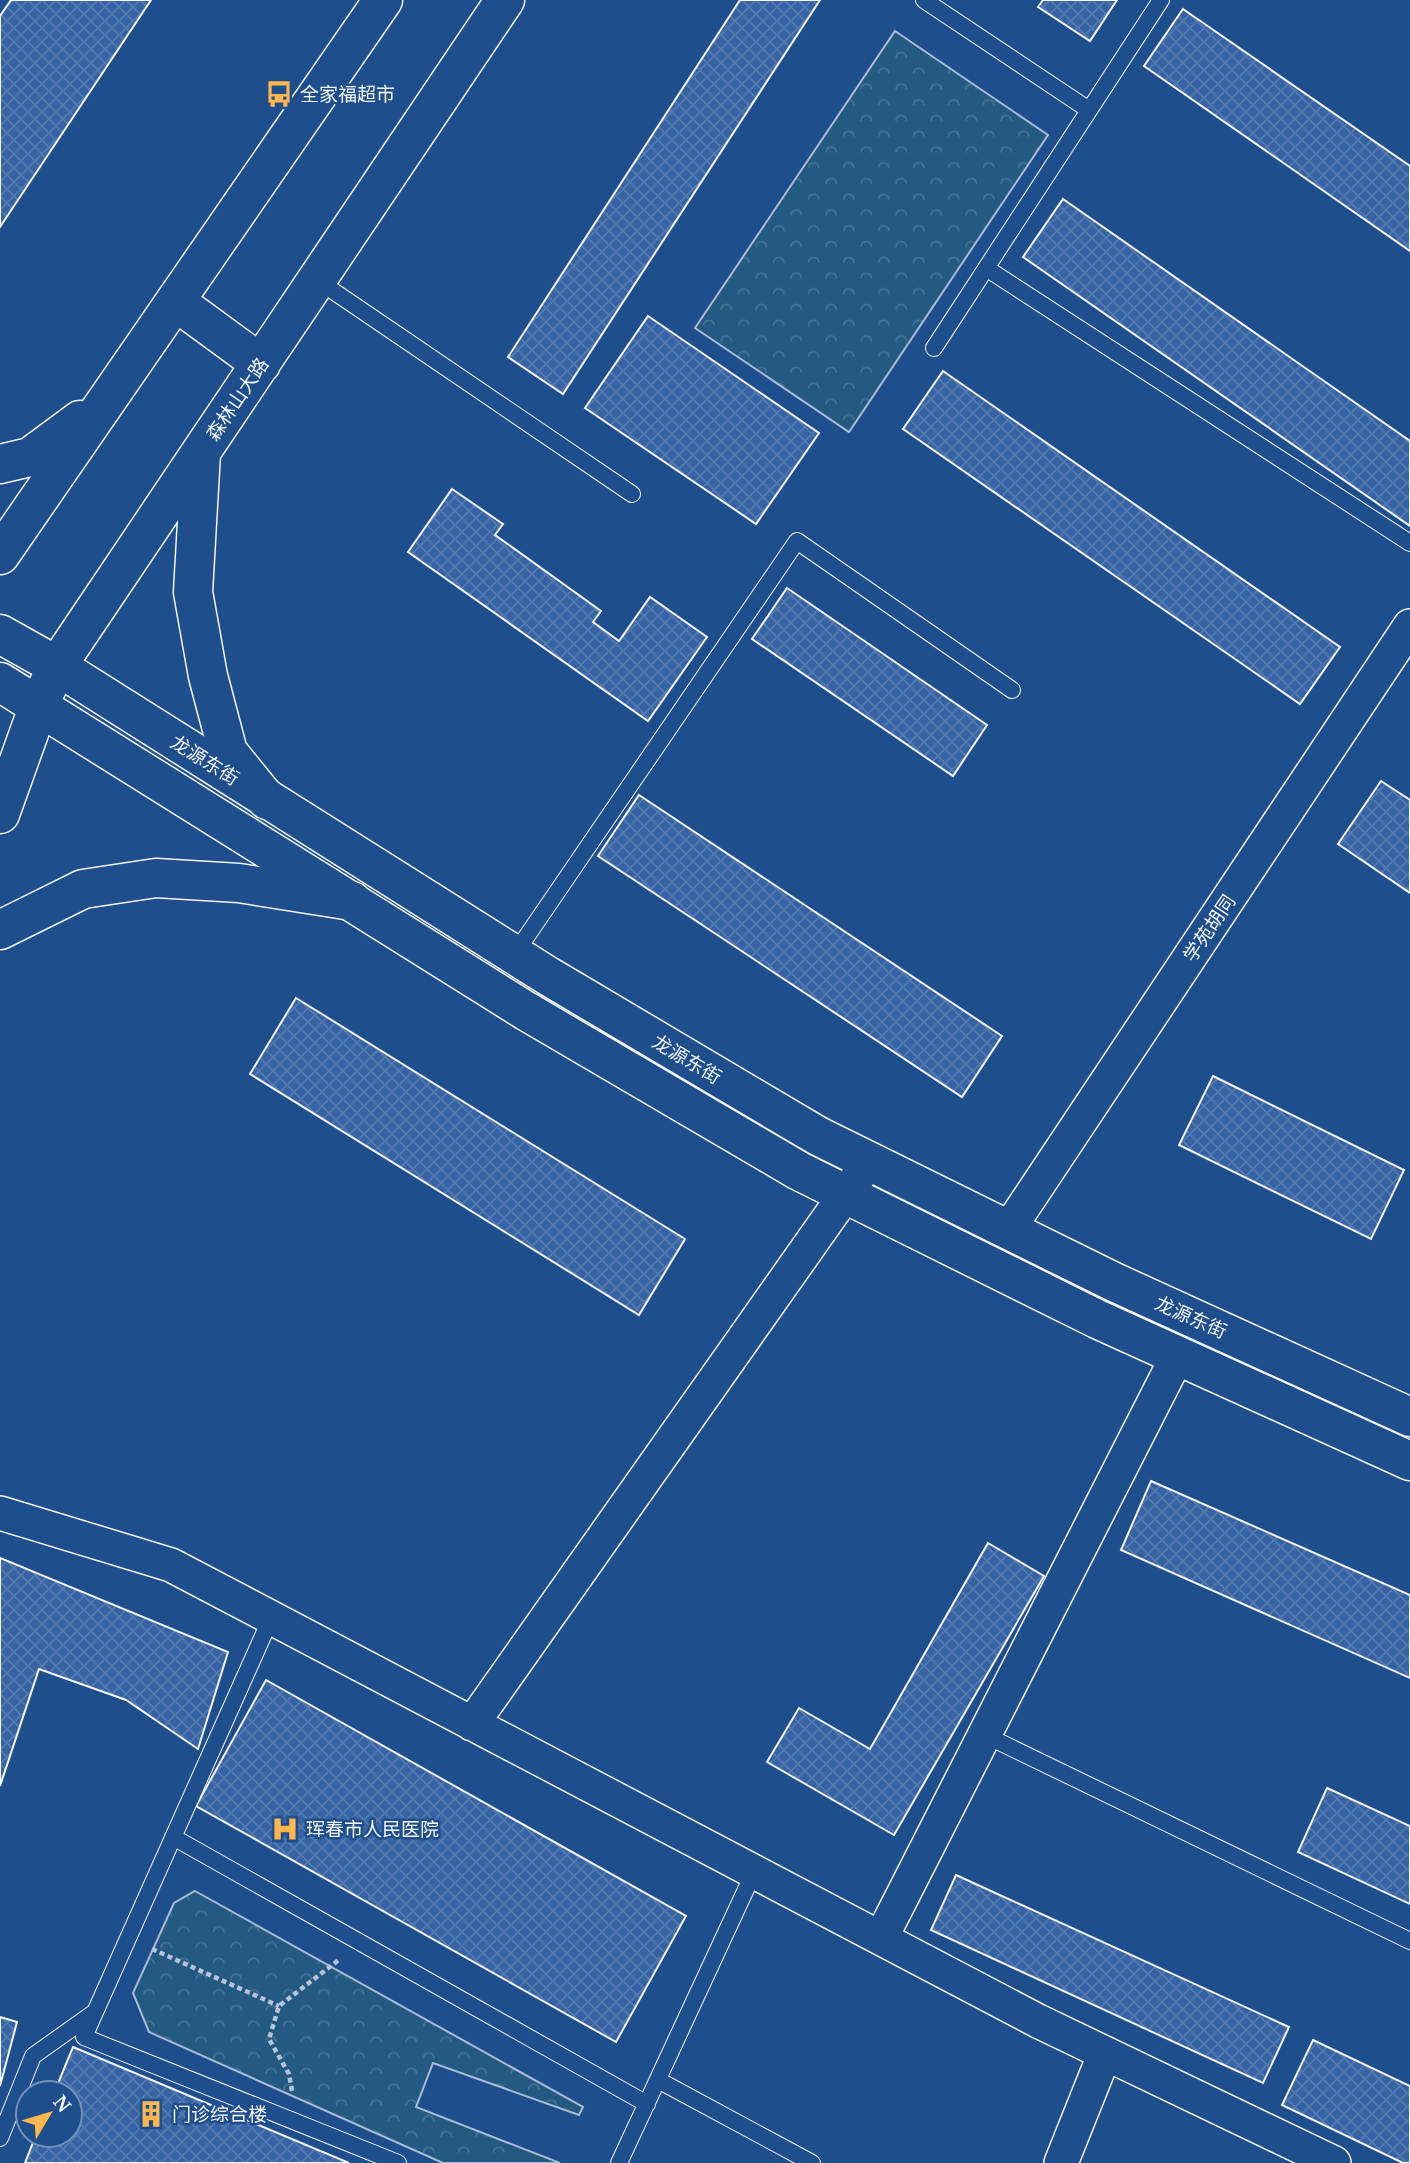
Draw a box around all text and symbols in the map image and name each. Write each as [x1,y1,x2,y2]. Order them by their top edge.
bus stop icon: 全家福超市 [264,79,294,109]
place label: 全家福超市 [300,81,395,107]
street label: 森林山大路 [200,352,274,446]
street label: 龙源东街 [166,729,244,791]
street label: 学苑胡同 [1177,889,1241,967]
street label: 龙源东街 [648,1028,726,1090]
street label: 龙源东街 [1151,1290,1231,1344]
hospital icon: 珲春市人民医院 [270,1814,300,1844]
place label: 珲春市人民医院 [306,1816,439,1842]
north arrow [14,2079,84,2149]
text: N [48,2090,77,2117]
building icon: 门诊综合楼 [136,2099,166,2129]
place label: 门诊综合楼 [172,2101,267,2127]

